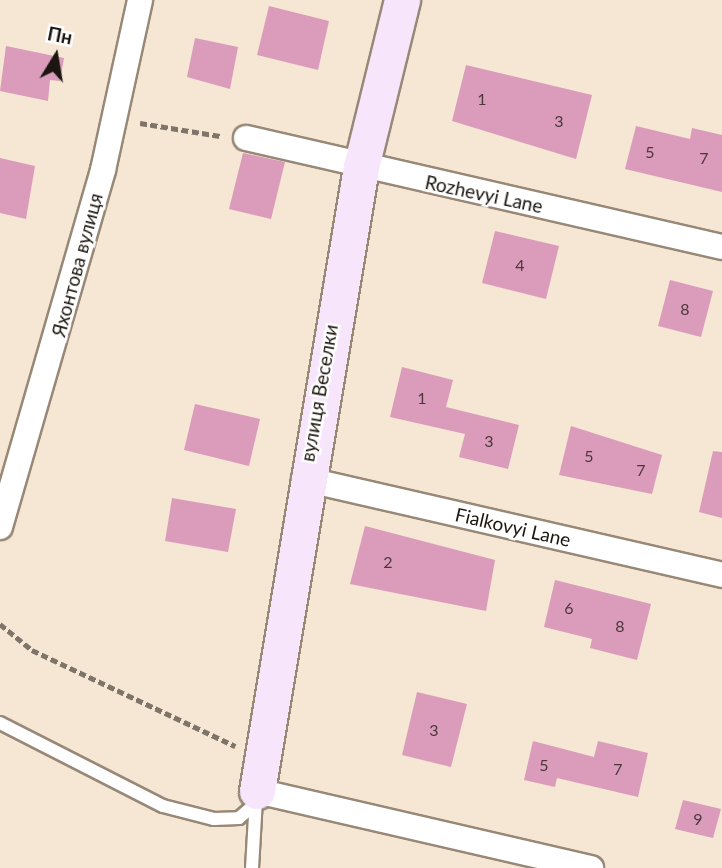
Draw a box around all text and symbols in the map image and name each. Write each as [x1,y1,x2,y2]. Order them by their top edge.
north arrow [21,21,91,91]
text: Пн [46,21,74,49]
house number: 1 [477,89,487,109]
house number: 3 [554,111,564,131]
house number: 5 [645,142,655,162]
house number: 7 [699,148,709,168]
street label: Rozhevyi Lane [423,170,545,218]
street label: Яхонтова вулиця [47,191,107,339]
house number: 4 [515,255,525,275]
house number: 8 [680,299,690,319]
street label: вулиця Веселки [296,323,342,463]
house number: 1 [417,388,427,408]
house number: 3 [484,431,494,451]
house number: 5 [584,446,594,466]
house number: 7 [636,460,646,480]
street label: Fialkovyi Lane [453,503,573,551]
house number: 2 [383,552,393,572]
house number: 6 [564,598,574,618]
house number: 8 [615,616,625,636]
house number: 3 [429,720,439,740]
house number: 5 [539,755,549,775]
house number: 7 [613,759,623,779]
house number: 9 [693,809,703,829]

